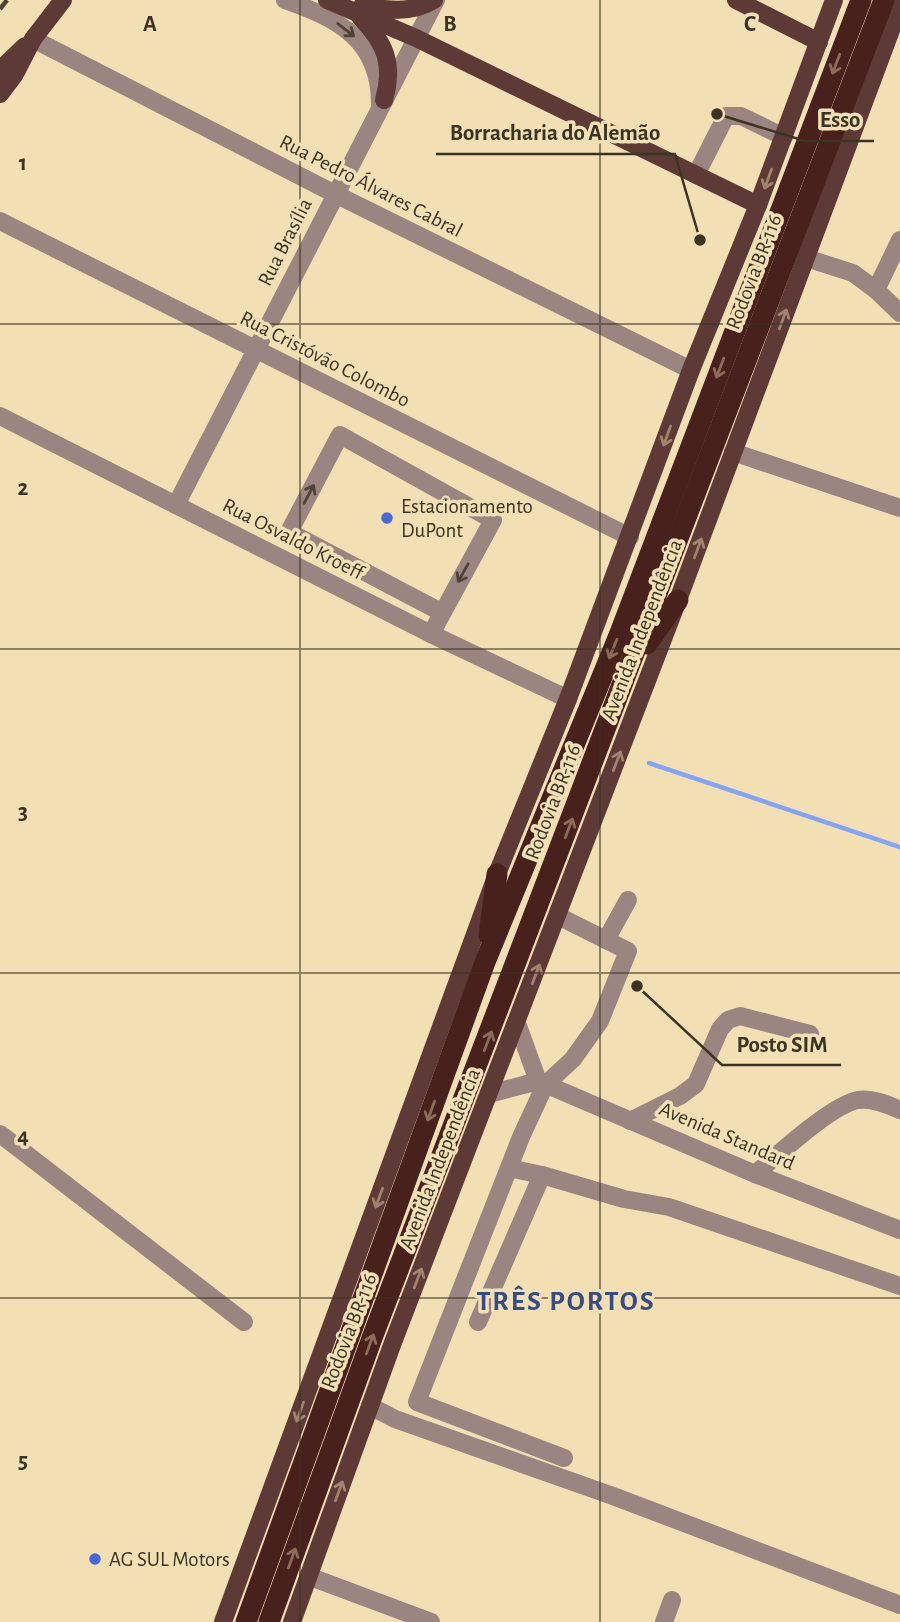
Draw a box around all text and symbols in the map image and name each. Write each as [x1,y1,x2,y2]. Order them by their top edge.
text: A [143,13,157,36]
text: B [443,13,457,36]
text: C [744,13,756,36]
one-way arrow [337,22,355,37]
one-way arrow [829,52,841,74]
callout: Esso [805,97,874,141]
text: Esso [820,109,860,132]
callout: Borracharia do Alemão [436,110,675,154]
text: Borracharia do Alemão [450,122,660,145]
street label: Rua Pedro Álvares Cabral [276,129,467,241]
text: 1 [19,152,27,175]
one-way arrow [761,167,773,189]
street label: Rua Brasília [254,195,316,289]
street label: Rodovia BR-116 [722,212,786,332]
street label: Rua Cristóvão Colombo [237,307,413,411]
one-way arrow [778,309,790,330]
one-way arrow [712,356,725,378]
one-way arrow [660,425,672,447]
text: 2 [18,477,29,500]
one-way arrow [303,484,317,505]
street label: Rua Osvaldo Kroeff [219,494,368,584]
place label: Estacionamento DuPont [401,496,533,541]
marker: Estacionamento DuPont [379,510,395,526]
street label: Avenida Independência [598,536,686,724]
one-way arrow [692,537,705,559]
one-way arrow [456,562,470,582]
one-way arrow [606,638,619,660]
street label: Rodovia BR-116 [521,742,585,862]
one-way arrow [612,750,624,772]
text: 3 [18,801,28,824]
one-way arrow [563,818,576,840]
one-way arrow [530,964,543,986]
callout: Posto SIM [722,1021,841,1065]
one-way arrow [482,1030,495,1052]
text: Posto SIM [736,1034,828,1057]
street label: Avenida Independência [396,1065,484,1253]
street label: Avenida Standard [656,1098,798,1174]
one-way arrow [423,1100,436,1122]
text: 4 [17,1125,29,1148]
one-way arrow [371,1186,384,1208]
one-way arrow [413,1267,425,1289]
street label: Rodovia BR-116 [317,1271,381,1391]
district label: TRÊS PORTOS [476,1285,656,1316]
one-way arrow [365,1334,377,1356]
one-way arrow [293,1400,306,1422]
text: 5 [18,1450,28,1473]
one-way arrow [334,1480,346,1502]
one-way arrow [286,1547,299,1569]
place label: AG SUL Motors [109,1549,230,1570]
marker: AG SUL Motors [87,1551,103,1567]

